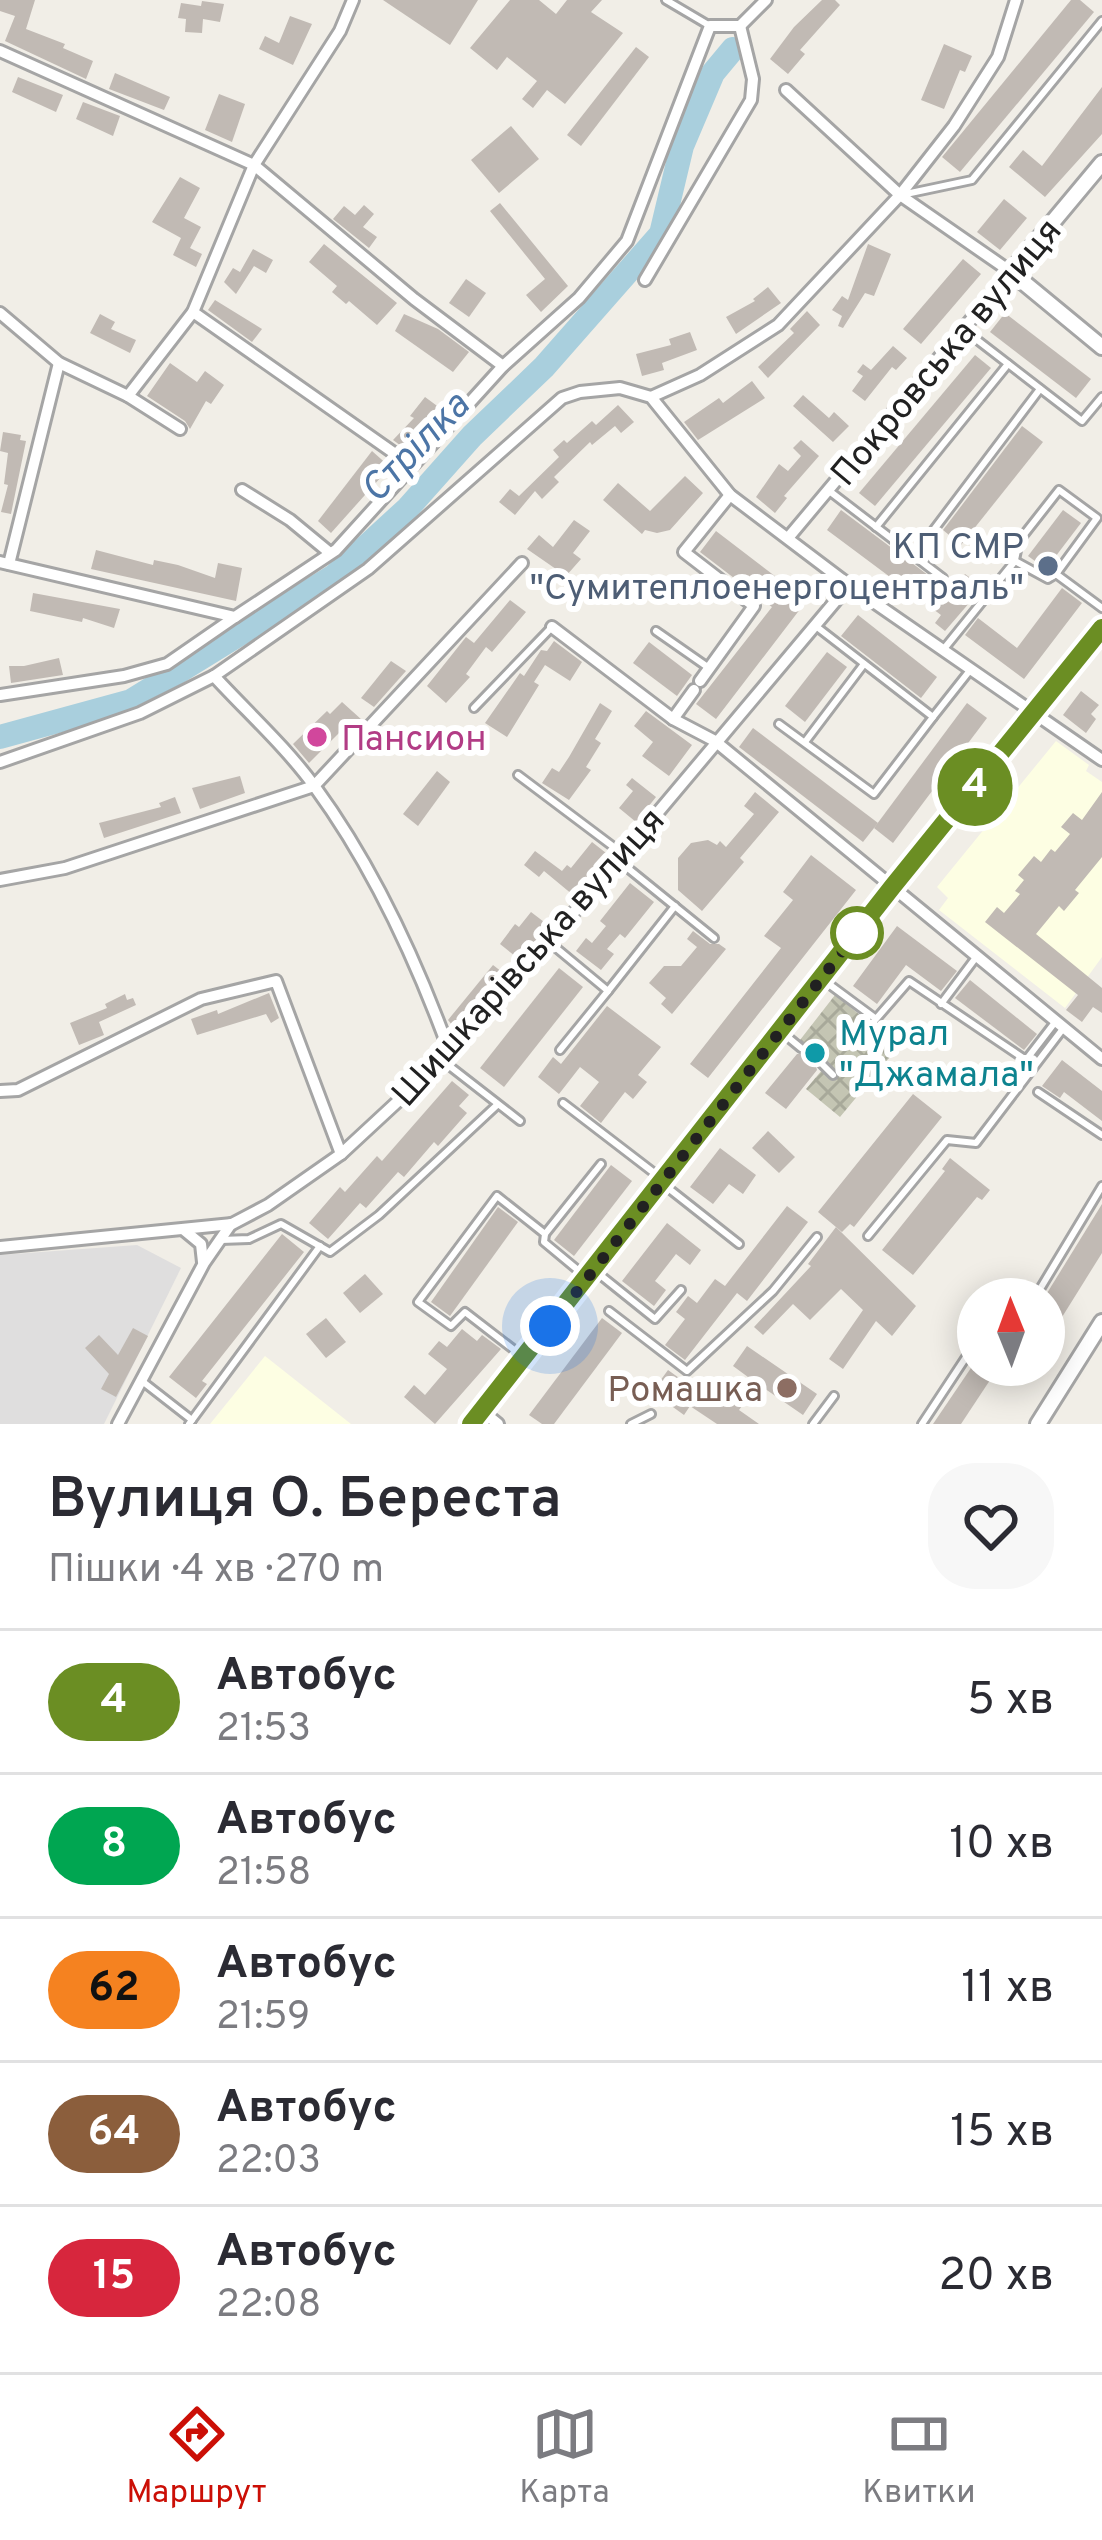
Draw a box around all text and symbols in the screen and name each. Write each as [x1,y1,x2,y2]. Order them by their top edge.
street label: Покровська вулиця [823,210,1074,497]
water label: Стрілка [352,383,483,515]
place label: КП СМР "Сумитеплоенергоцентраль" [529,526,1024,613]
marker: КП СМР "Сумитеплоенергоцентраль" [1035,553,1061,579]
place label: Пансион [341,718,487,764]
marker: Пансион [304,724,330,750]
line badge: 4 [936,748,1014,826]
text: 4 [962,760,989,813]
street label: Шишкарівська вулиця [384,800,676,1118]
unlabelled marker [832,908,882,958]
place label: Мурал "Джамала" [839,1013,1034,1100]
marker: Мурал "Джамала" [802,1040,828,1066]
north arrow [957,1278,1065,1386]
map controls [957,1278,1065,1386]
your location [520,1296,580,1356]
place label: Ромашка [607,1369,763,1415]
marker: Ромашка [774,1375,800,1401]
button: heart [928,1463,1054,1589]
text: Вулиця О. Береста [48,1466,561,1538]
text: Пішки · 4 хв · 270 m [48,1547,384,1596]
text: Автобус [216,1649,397,1706]
text: 5 хв [967,1673,1054,1730]
text: 4 [101,1675,128,1728]
text: 21:53 [216,1706,311,1755]
text: Автобус [216,1793,397,1850]
text: 10 хв [949,1817,1054,1874]
text: 8 [101,1819,127,1872]
text: 21:58 [216,1850,311,1899]
text: Автобус [216,1937,397,1994]
text: 11 хв [961,1961,1054,2018]
text: 62 [88,1963,140,2016]
text: 21:59 [216,1994,310,2043]
text: Автобус [216,2081,397,2138]
text: 15 хв [950,2105,1054,2162]
text: 64 [88,2107,140,2160]
text: 22:03 [216,2138,321,2187]
text: Автобус [216,2225,397,2282]
text: 20 хв [938,2249,1054,2306]
text: 15 [93,2251,135,2304]
text: 22:08 [216,2282,321,2331]
tab: Маршрут [126,2401,267,2515]
tab: Карта [519,2401,610,2515]
tab: Квитки [862,2401,976,2515]

